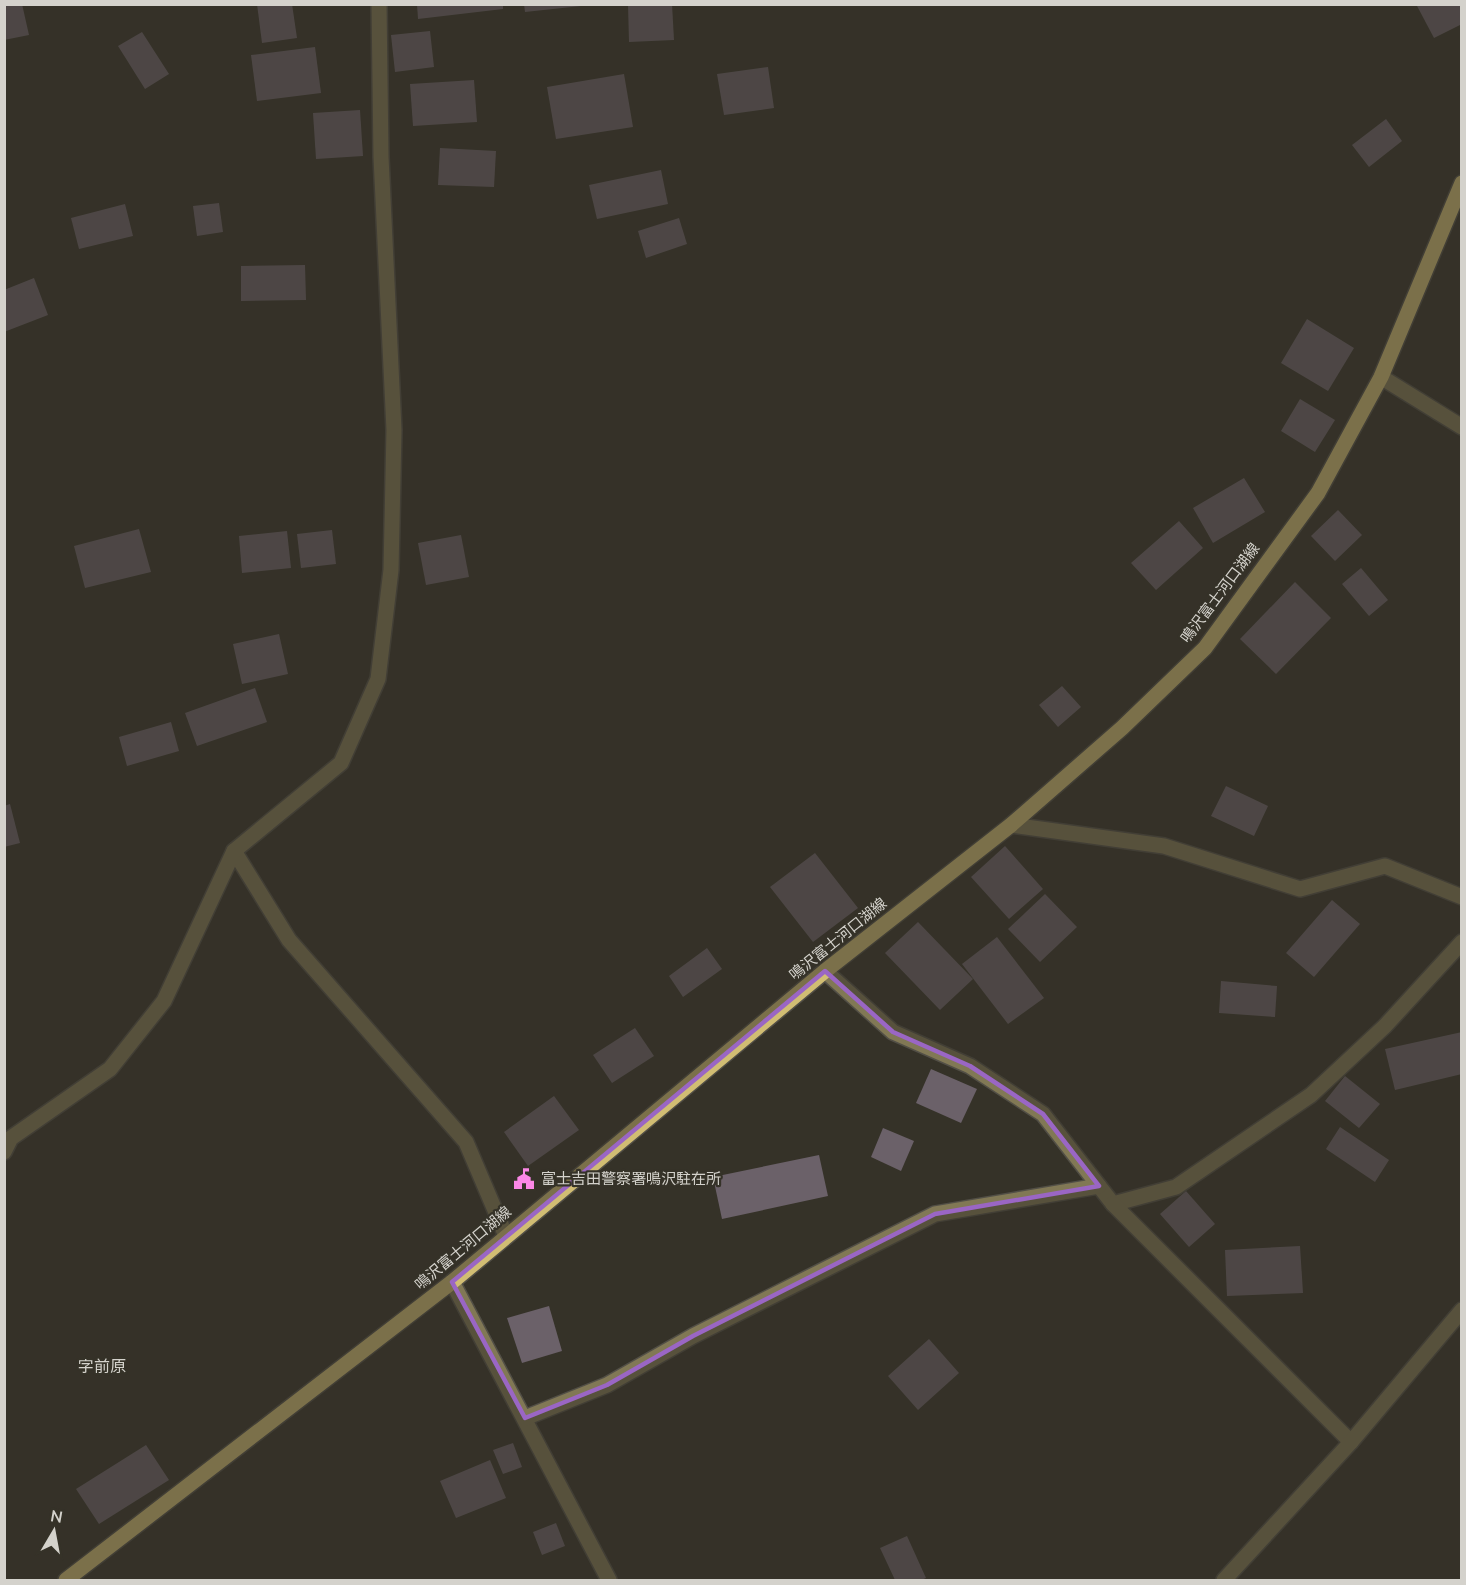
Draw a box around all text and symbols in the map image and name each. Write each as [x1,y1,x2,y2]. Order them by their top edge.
street label: 鳴沢富士河口湖線 [1176,539,1264,647]
street label: 鳴沢富士河口湖線 [785,893,891,985]
public building icon: 富士吉田警察署鳴沢駐在所 [512,1167,536,1191]
place label: 富士吉田警察署鳴沢駐在所 [541,1169,721,1189]
street label: 鳴沢富士河口湖線 [411,1202,515,1294]
district label: 字前原 [78,1356,126,1378]
north arrow [24,1501,84,1561]
text: N [49,1505,64,1529]

